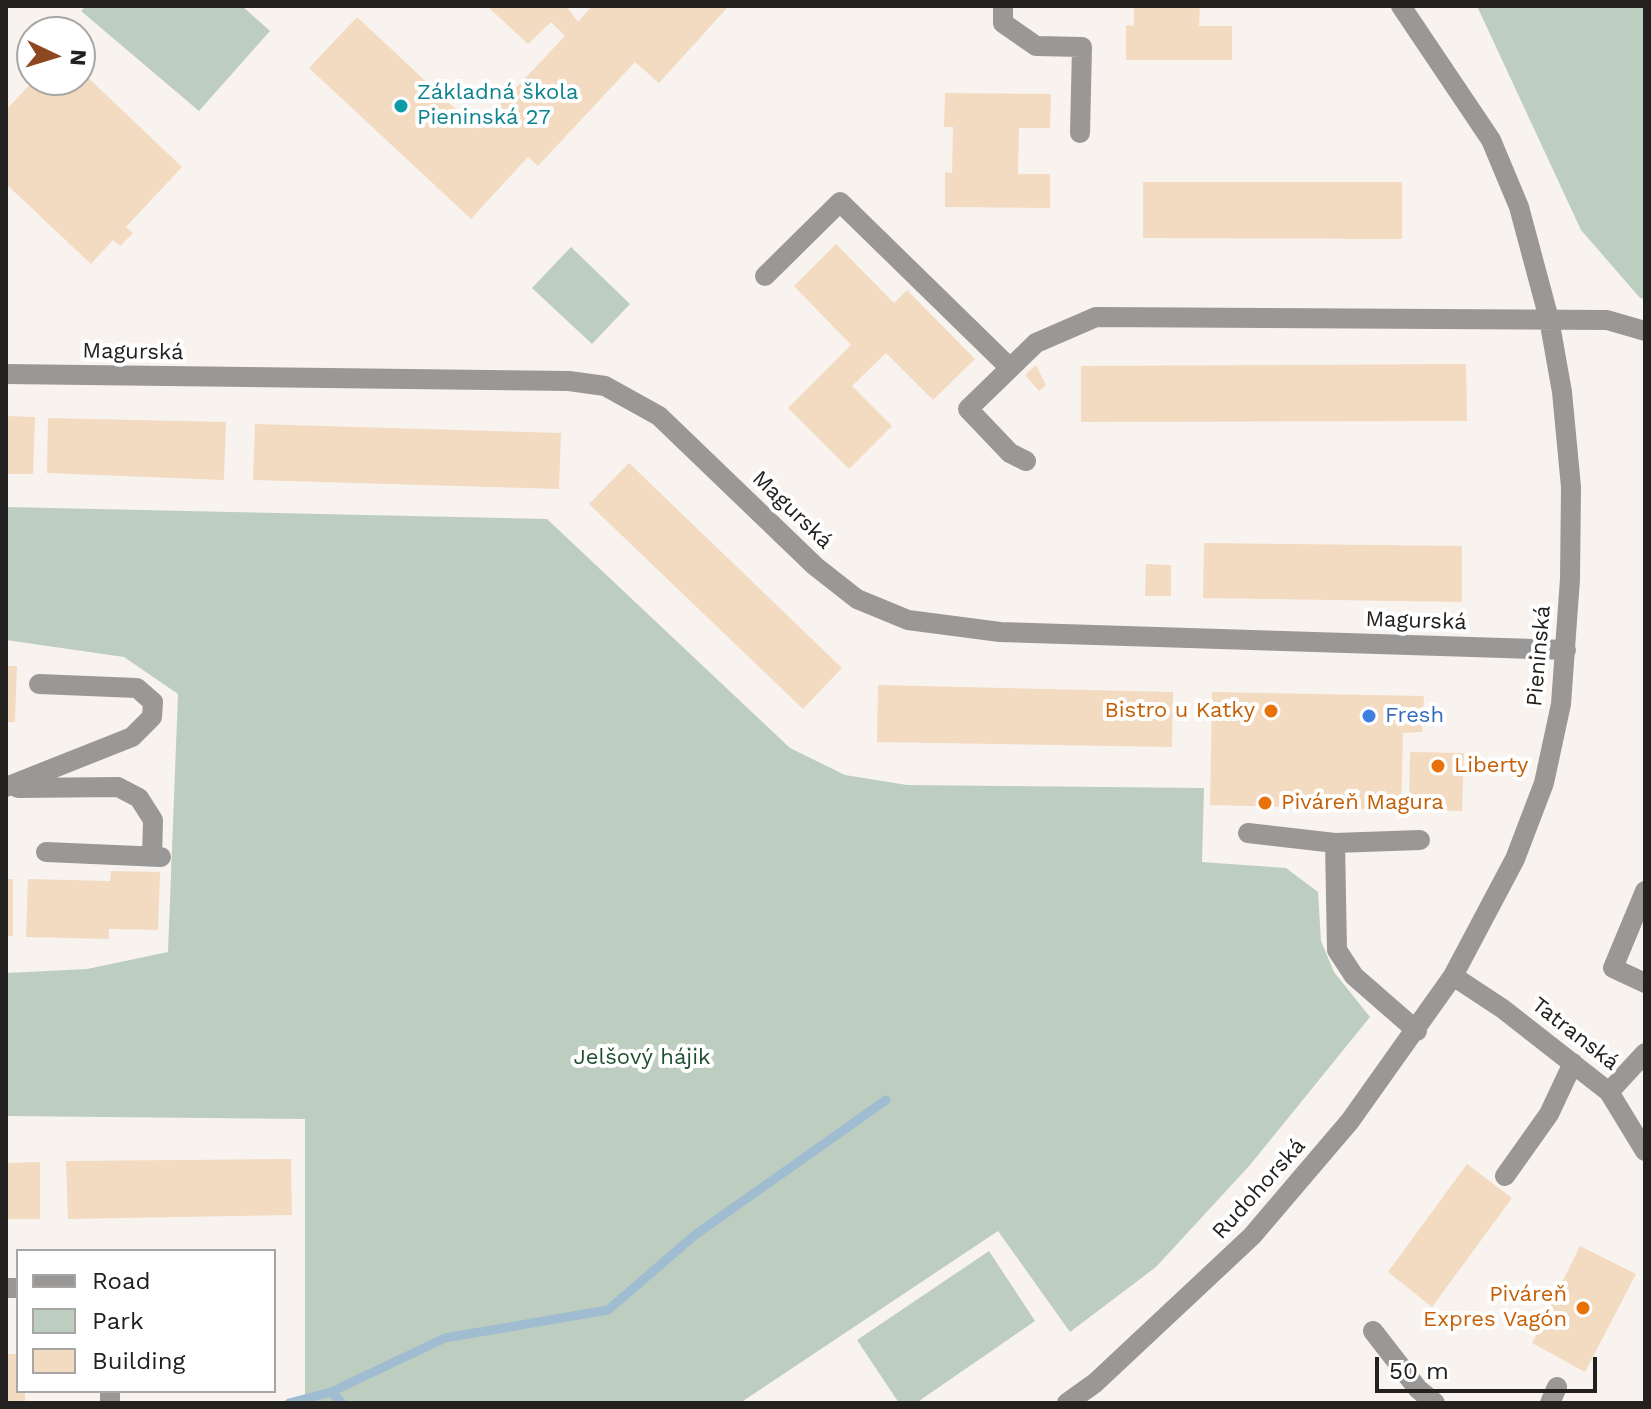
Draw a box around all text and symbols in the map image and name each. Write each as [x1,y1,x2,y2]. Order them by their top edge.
north arrow [16,16,96,96]
text: N [65,49,91,67]
place label: Základná škola Pieninská 27 [417,80,578,132]
marker: Základná škola Pieninská 27 [392,97,410,115]
street label: Magurská [82,338,184,366]
street label: Magurská [746,465,838,555]
street label: Pieninská [1521,604,1557,708]
street label: Magurská [1365,606,1467,636]
place label: Bistro u Katky [1104,698,1255,724]
marker: Bistro u Katky [1262,702,1280,720]
place label: Fresh [1385,703,1444,729]
marker: Fresh [1360,707,1378,725]
place label: Liberty [1454,753,1528,779]
marker: Liberty [1429,757,1447,775]
place label: Piváreň Magura [1281,790,1444,816]
marker: Piváreň Magura [1256,794,1274,812]
street label: Tatranská [1526,992,1624,1076]
park label: Jelšový hájik [573,1045,711,1071]
street label: Rudohorská [1207,1133,1311,1245]
legend [16,1249,276,1393]
text: Road [92,1267,151,1295]
place label: Piváreň Expres Vagón [1423,1282,1567,1334]
marker: Piváreň Expres Vagón [1574,1299,1592,1317]
text: Park [92,1307,144,1335]
scale bar [1379,1341,1601,1391]
text: Building [92,1347,185,1375]
text: 50 m [1389,1357,1449,1385]

